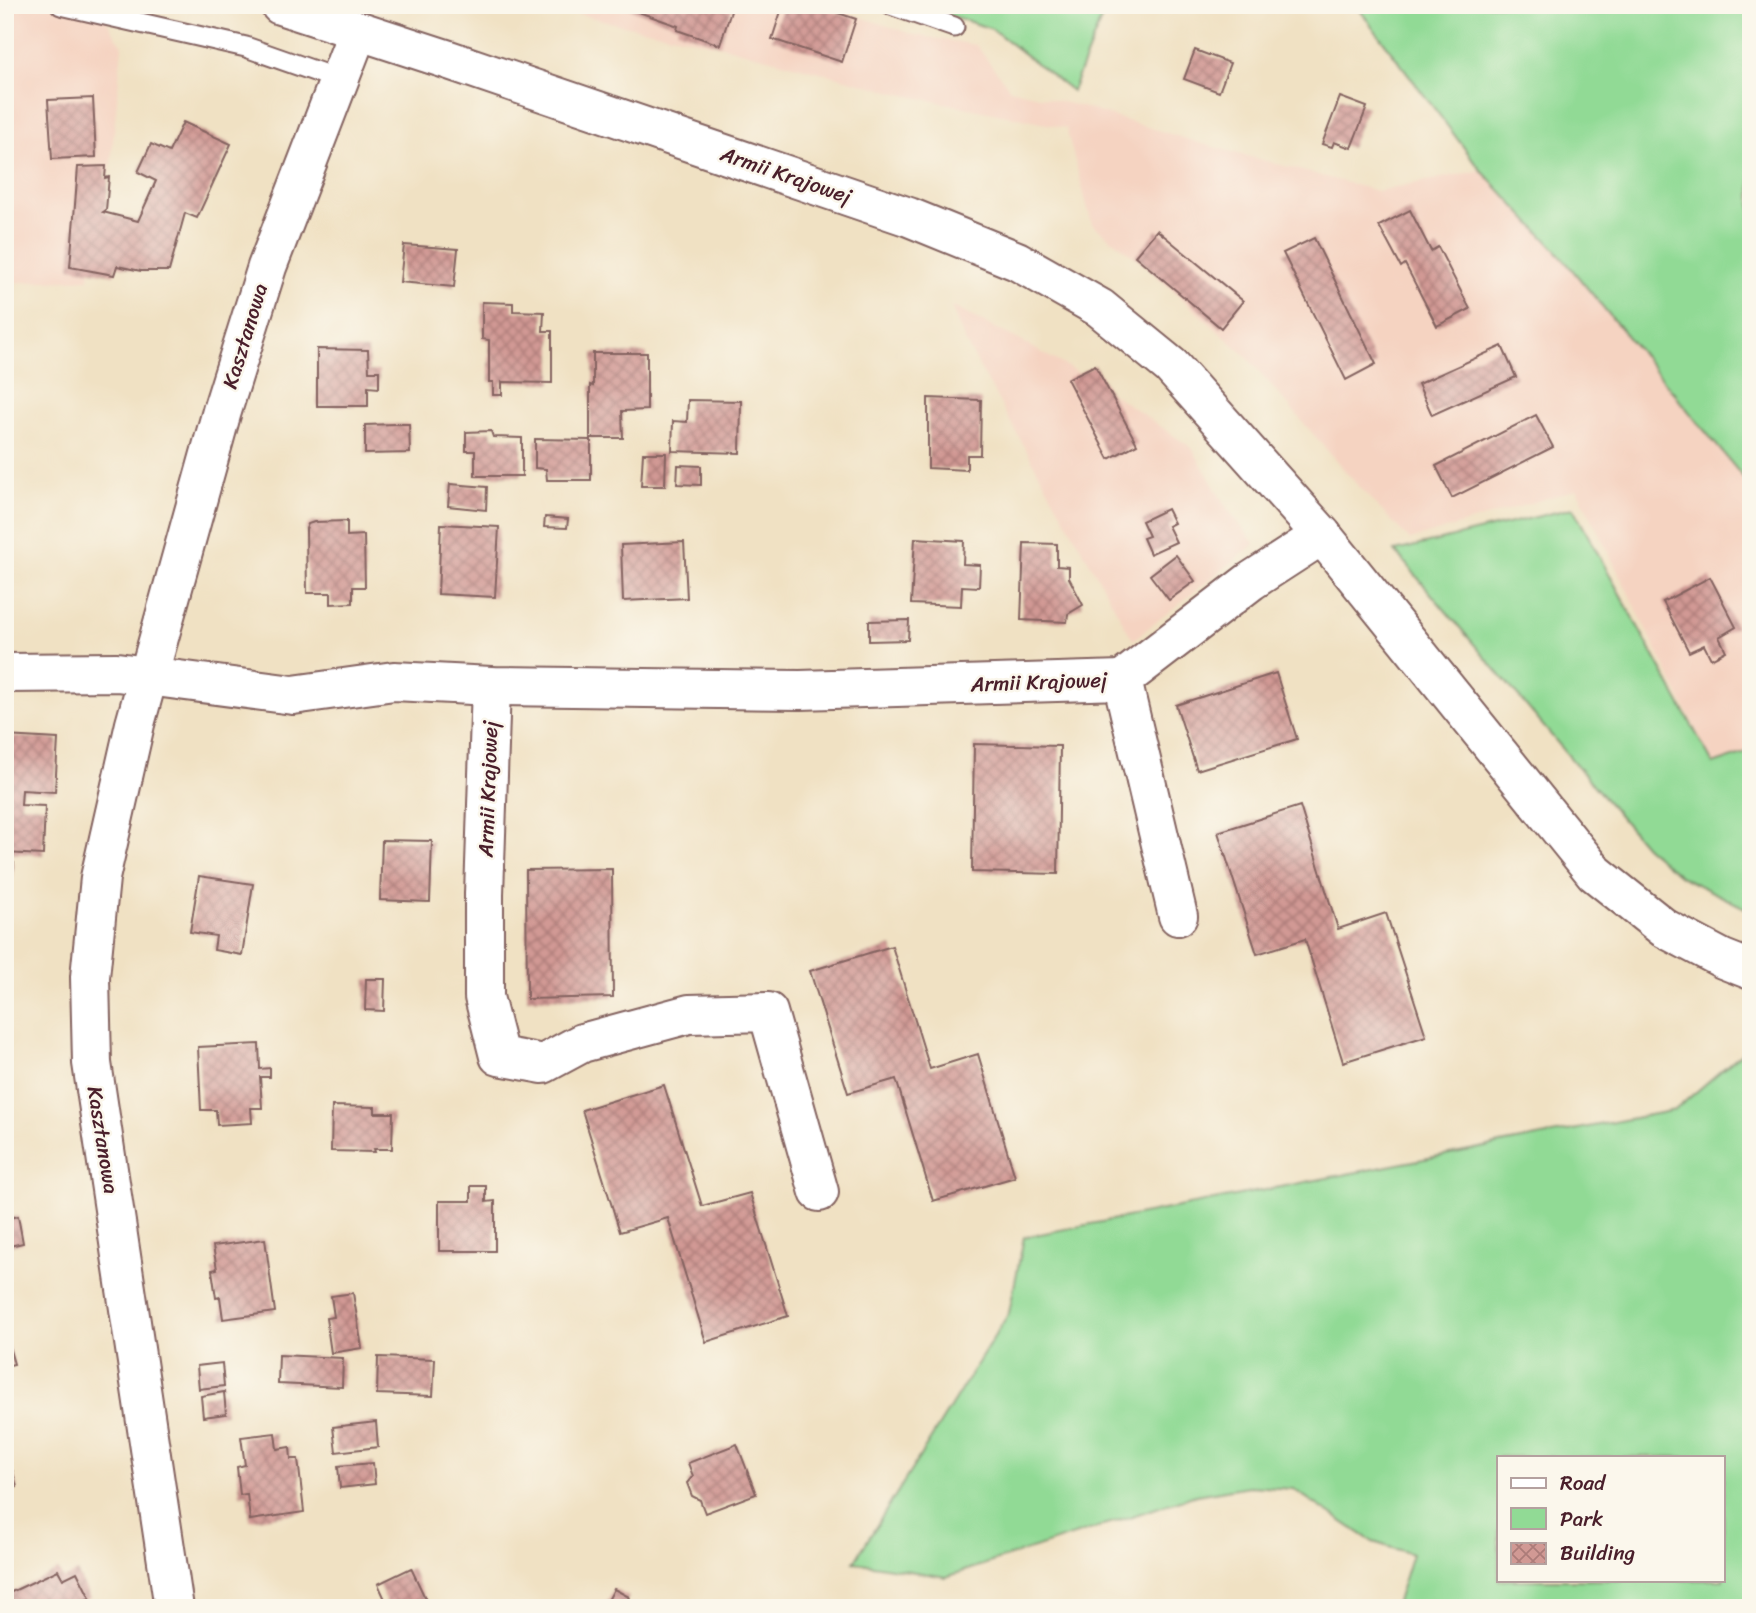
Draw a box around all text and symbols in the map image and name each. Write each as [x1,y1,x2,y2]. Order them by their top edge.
street label: Armii Krajowej [714,135,857,215]
street label: Kasztanowa [211,278,279,394]
street label: Armii Krajowej [969,661,1109,703]
street label: Armii Krajowej [467,719,509,859]
street label: Kasztanowa [76,1083,130,1197]
legend [1497,1456,1724,1582]
text: Road [1560,1464,1607,1502]
text: Park [1560,1500,1603,1538]
text: Building [1560,1534,1636,1572]

